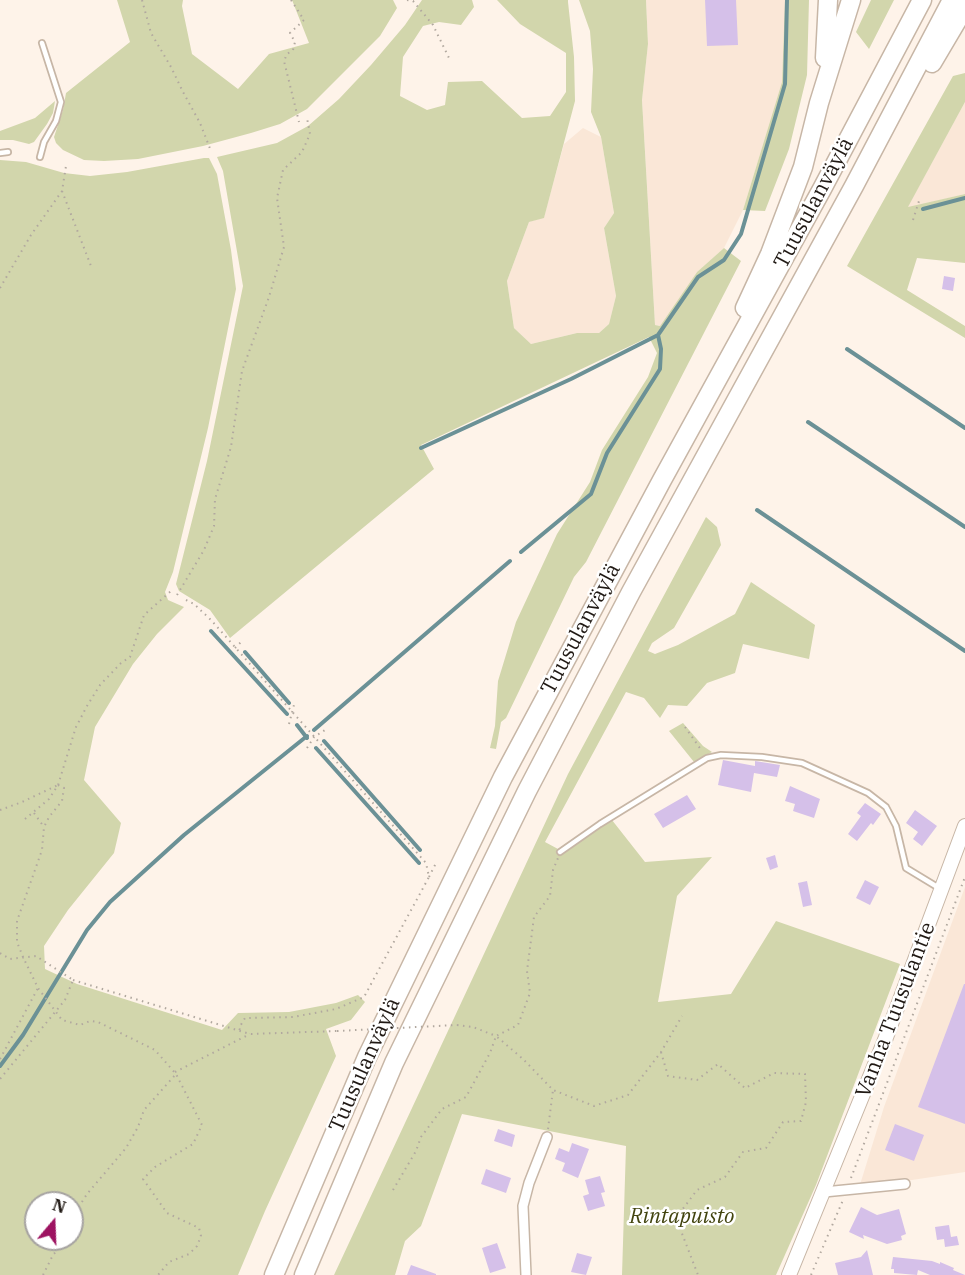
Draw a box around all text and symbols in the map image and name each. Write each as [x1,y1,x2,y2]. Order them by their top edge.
street label: Tuusulanväylä [769,133,859,273]
street label: Tuusulanväylä [536,559,626,699]
street label: Vanha Tuusulantie [851,919,941,1101]
street label: Tuusulanväylä [324,994,406,1136]
north arrow [24,1191,84,1251]
text: N [50,1194,68,1217]
park label: Rintapuisto [630,1204,734,1230]

